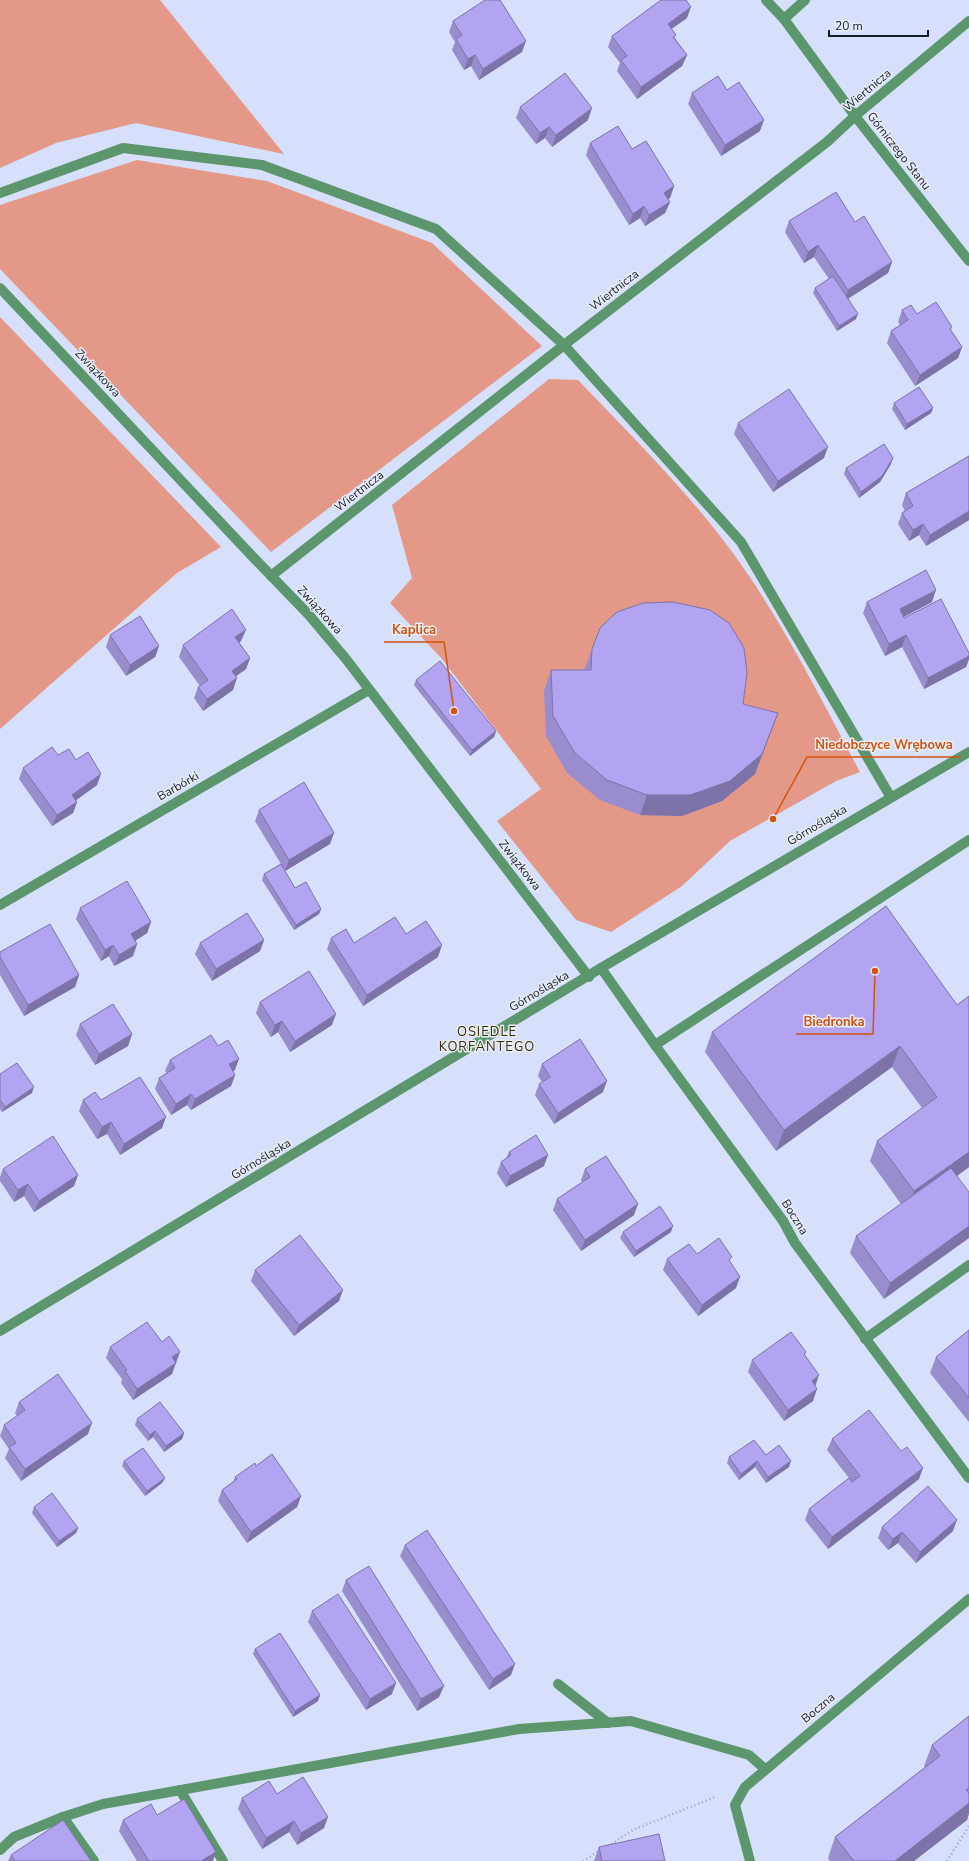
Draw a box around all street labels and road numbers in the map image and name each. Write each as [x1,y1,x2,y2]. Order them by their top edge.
street label: Wiertnicza [840,65,894,115]
street label: Górniczego Stanu [863,109,935,193]
street label: Wiertnicza [586,266,642,314]
street label: Związkowa [72,345,124,401]
street label: Wiertnicza [331,467,387,515]
street label: Związkowa [294,582,346,638]
street label: Barbórki [154,768,202,804]
street label: Górnośląska [784,801,850,849]
street label: Związkowa [495,836,545,894]
street label: Górnośląska [506,967,572,1015]
street label: Górnośląska [228,1135,294,1183]
street label: Boczna [778,1196,812,1238]
street label: Boczna [798,1689,838,1727]

